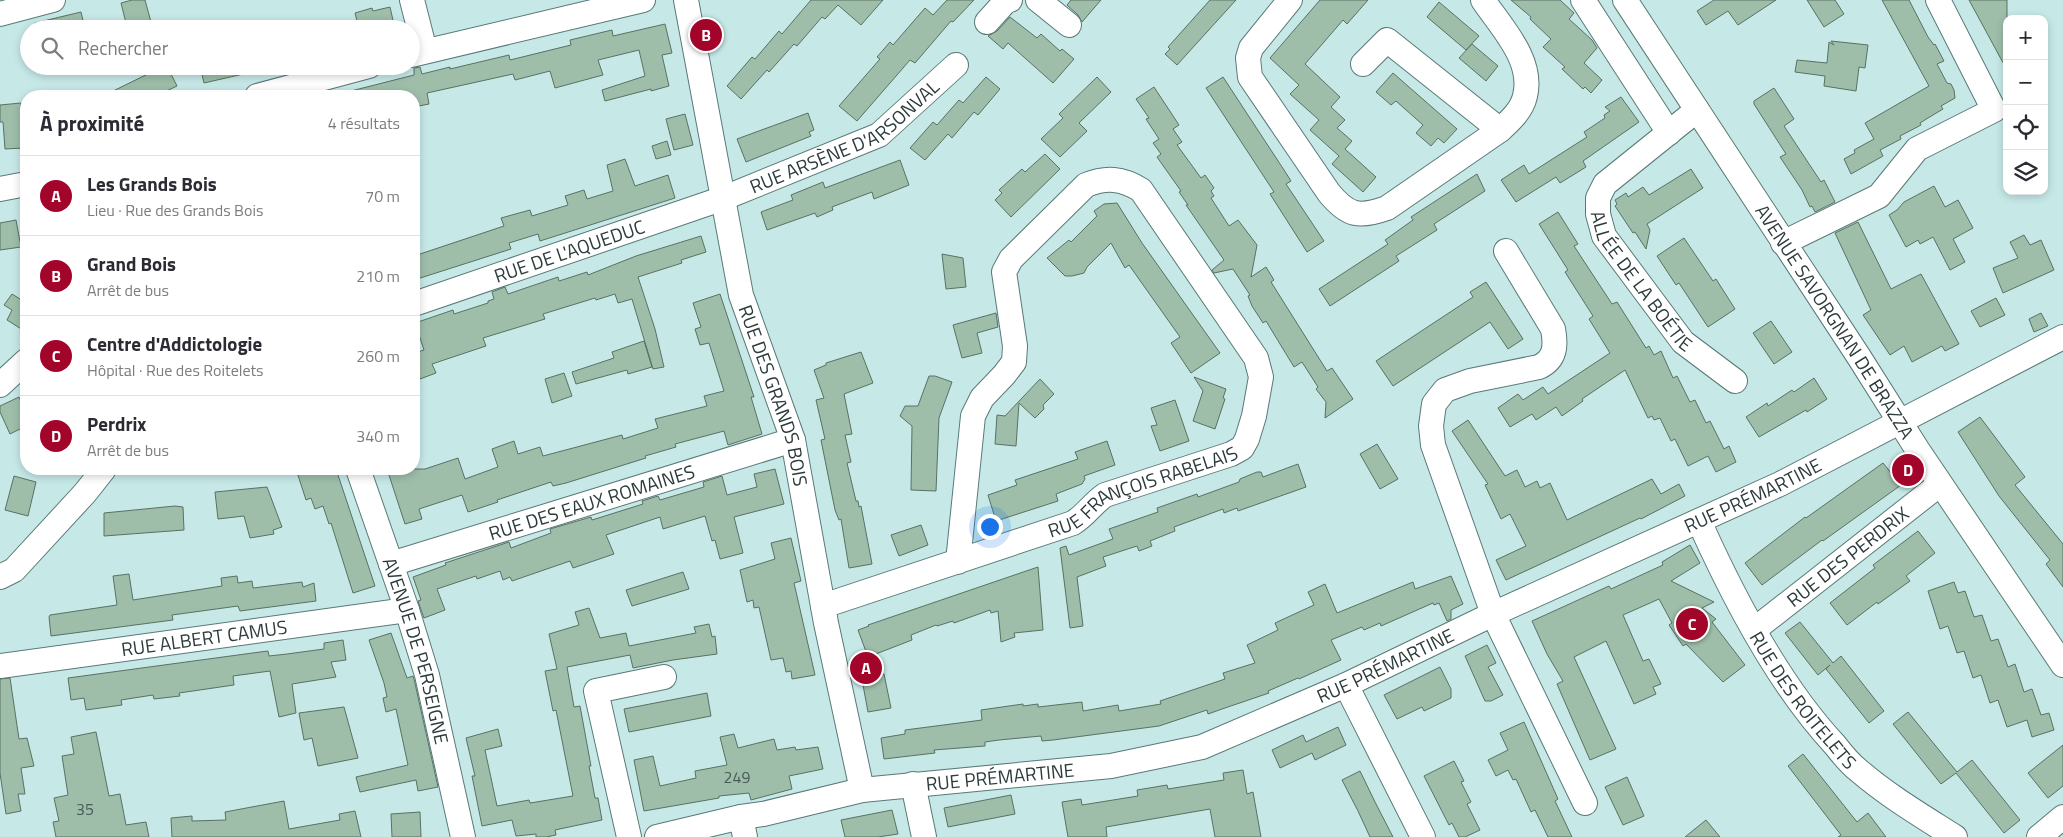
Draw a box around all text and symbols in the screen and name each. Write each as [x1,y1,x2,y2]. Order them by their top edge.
map controls [2003,15,2048,195]
button: + [2003,15,2048,60]
pin: B [690,16,722,54]
search box [20,20,420,75]
text: Rechercher [78,33,168,62]
icon: search [38,34,66,62]
button: − [2003,60,2048,105]
street label: RUE ARSÈNE D'ARSONVAL [745,72,945,200]
button: locate [2003,105,2048,150]
text: À proximité [40,107,144,139]
text: 4 résultats [328,111,400,135]
button: layers [2003,150,2048,195]
text: Les Grands Bois [87,169,217,198]
text: A [51,184,61,208]
text: 70 m [365,184,400,208]
text: Lieu · Rue des Grands Bois [87,198,263,222]
street label: AVENUE SAVORGNAN DE BRAZZA [1749,198,1922,444]
street label: ALLÉE DE LA BOÉTIE [1584,207,1699,358]
street label: RUE DE L'AQUEDUC [490,211,648,290]
text: Grand Bois [87,249,176,278]
text: B [51,264,61,288]
text: 210 m [356,264,400,288]
text: Arrêt de bus [87,278,169,302]
street label: RUE DES GRANDS BOIS [732,300,816,488]
text: Centre d'Addictologie [87,329,262,358]
text: C [52,344,60,368]
text: 260 m [356,344,400,368]
text: Hôpital · Rue des Roitelets [87,358,264,382]
text: Perdrix [87,409,146,438]
text: D [51,424,61,448]
text: 340 m [356,424,400,448]
text: Arrêt de bus [87,438,169,462]
street label: RUE FRANÇOIS RABELAIS [1044,438,1243,544]
street label: RUE PRÉMARTINE [1679,450,1826,540]
pin: D [1892,451,1924,489]
street label: RUE DES EAUX ROMAINES [485,456,698,547]
street label: RUE DES PERDRIX [1780,499,1915,613]
your location [977,514,1003,540]
street label: AVENUE DE PERSEIGNE [376,553,457,747]
pin: C [1676,605,1708,643]
street label: RUE ALBERT CAMUS [119,612,289,663]
street label: RUE PRÉMARTINE [1312,620,1459,710]
street label: RUE DES ROITELETS [1743,625,1864,776]
pin: A [850,649,882,687]
street label: RUE PRÉMARTINE [924,755,1075,798]
house number: 249 [724,765,750,789]
house number: 35 [76,797,94,821]

